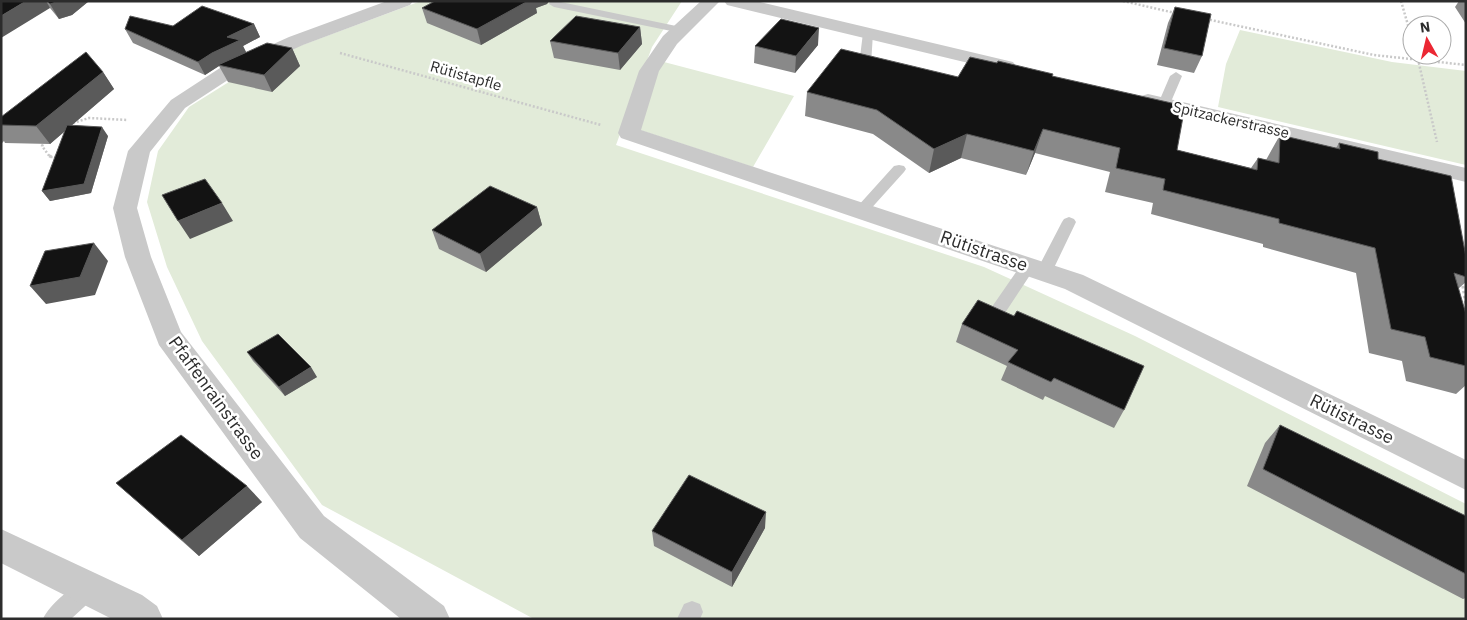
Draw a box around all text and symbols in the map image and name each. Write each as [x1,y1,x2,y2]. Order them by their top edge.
north arrow [1402,15,1452,65]
text: N [1419,18,1431,37]
street label: Rütistapfle [428,56,504,95]
street label: Spitzackerstrasse [1171,97,1291,142]
street label: Rütistrasse [937,225,1031,276]
street label: Pfaffenrainstrasse [164,331,269,464]
street label: Rütistrasse [1306,388,1398,449]

